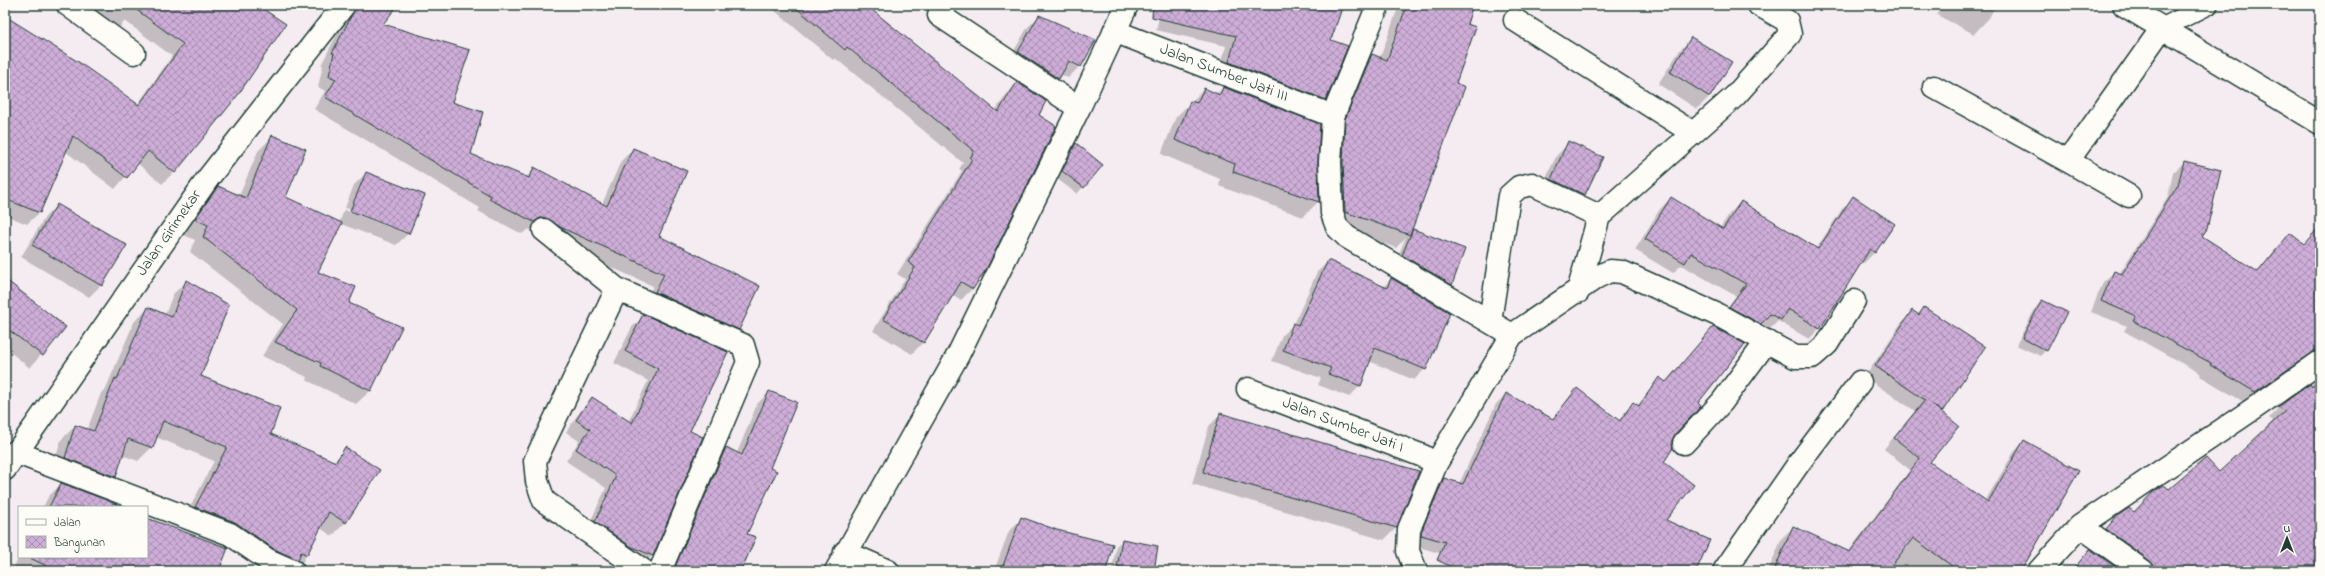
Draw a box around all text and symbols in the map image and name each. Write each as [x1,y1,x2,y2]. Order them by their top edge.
street label: Jalan Sumber Jati III [1156,37,1292,109]
street label: Jalan Girimekar [130,185,208,281]
street label: Jalan Sumber Jati I [1279,391,1407,459]
legend [18,506,148,558]
text: Jalan [54,514,81,532]
north arrow [2267,518,2307,558]
text: U [2284,521,2291,537]
text: Bangunan [53,534,105,553]

